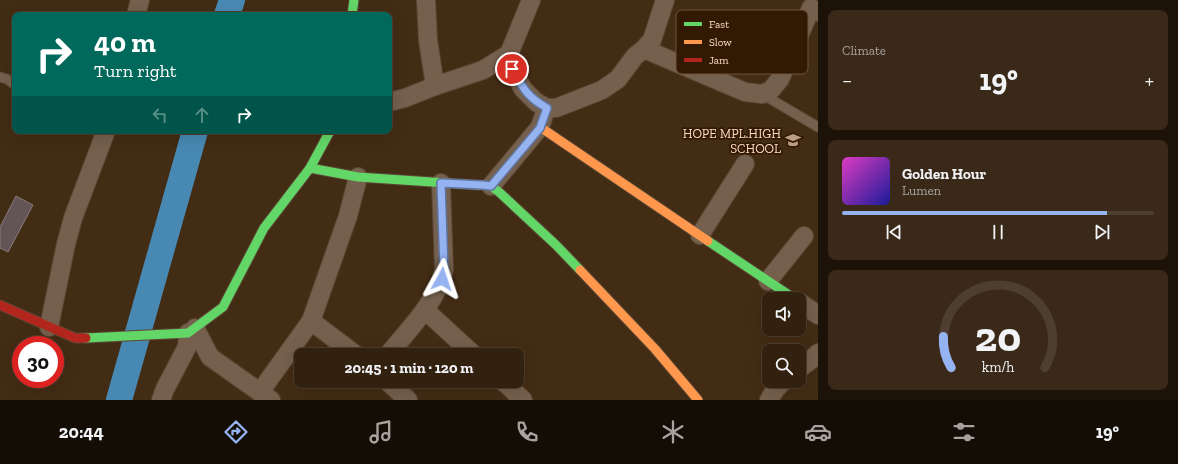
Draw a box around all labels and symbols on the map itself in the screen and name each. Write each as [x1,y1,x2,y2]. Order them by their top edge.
legend [676,10,808,74]
text: Fast [709,18,730,31]
text: Slow [709,36,732,49]
pin [495,52,529,86]
text: Jam [709,54,729,67]
place label: HOPE MPL.HIGH SCHOOL [683,126,781,156]
school or university icon: HOPE MPL.HIGH SCHOOL [784,131,802,149]
position arrow [421,258,463,300]
speed limit sign: 30 [12,336,64,388]

